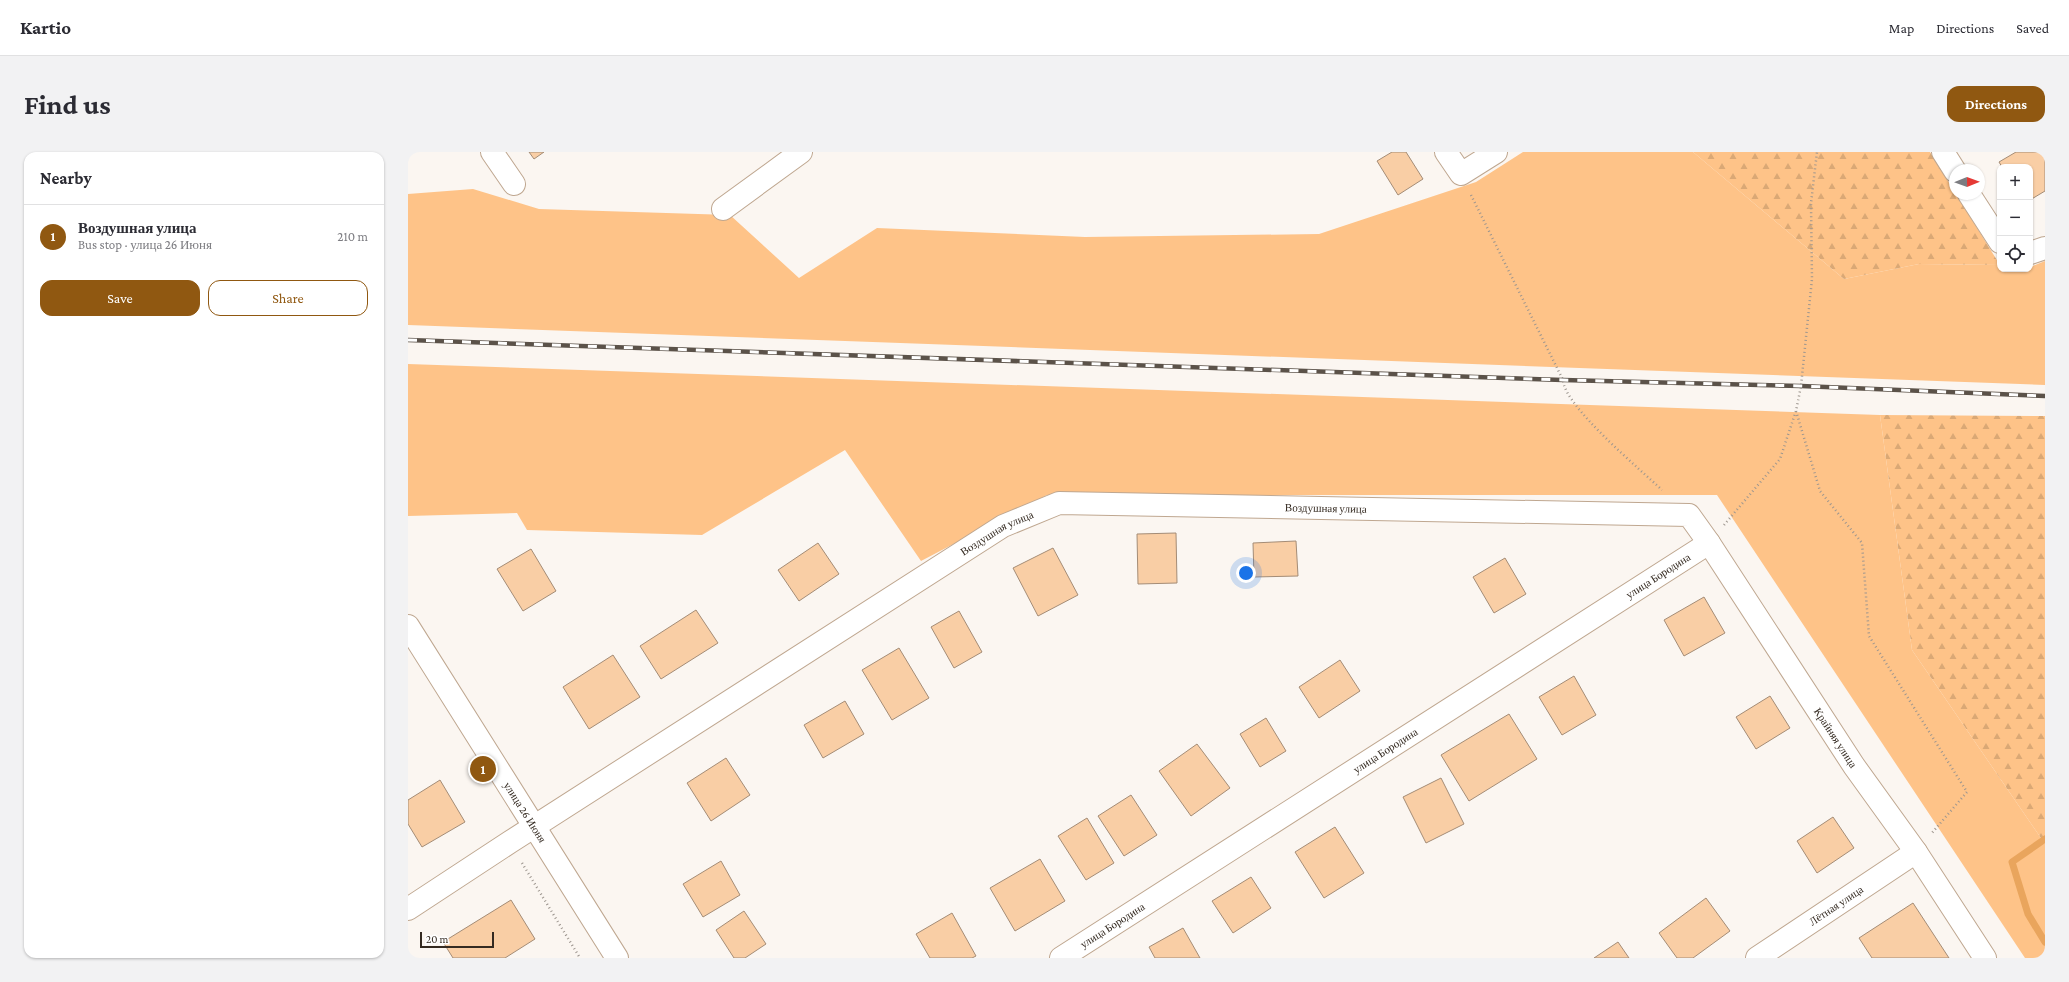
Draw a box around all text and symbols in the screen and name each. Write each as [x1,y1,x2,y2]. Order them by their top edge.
text: Kartio [20,17,71,38]
text: Map [1889,20,1914,36]
text: Directions [1936,20,1994,36]
text: Saved [2016,20,2049,36]
button: Directions [1947,86,2045,122]
text: Find us [24,89,111,120]
north arrow [1949,164,1985,200]
map controls [1997,164,2033,272]
button: + [1997,164,2033,200]
text: Nearby [40,169,92,188]
button: − [1997,200,2033,236]
text: Воздушная улица [78,220,196,236]
text: 1 [51,229,55,244]
text: 210 m [337,229,368,244]
button: locate [1997,236,2033,272]
text: Bus stop · улица 26 Июня [78,237,212,252]
button: Save [40,280,200,316]
button: Share [208,280,368,316]
street label: Воздушная улица [1285,501,1367,515]
street label: Воздушная улица [958,508,1035,558]
street label: улица Бородина [1624,551,1693,601]
your location [1236,563,1256,583]
street label: Крайняя улица [1812,706,1860,770]
street label: улица Бородина [1351,725,1420,775]
pin: 1 [470,754,496,784]
street label: улица 26 Июня [502,780,549,845]
street label: Лётная улица [1807,883,1865,928]
street label: улица Бородина [1078,900,1147,950]
scale bar [420,930,494,949]
text: 20 m [426,933,448,945]

